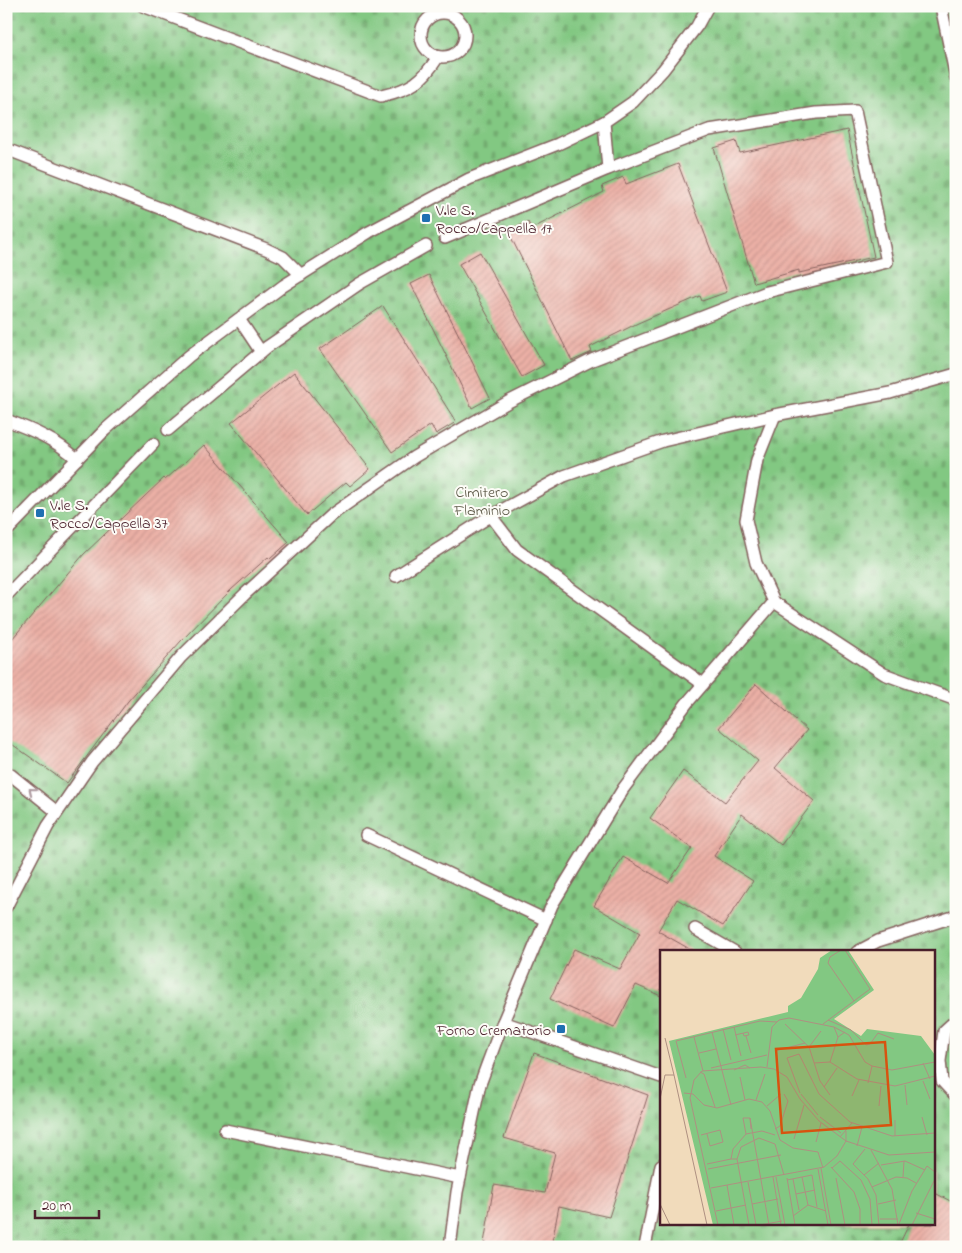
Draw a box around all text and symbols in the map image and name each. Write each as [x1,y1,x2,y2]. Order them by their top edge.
place label: V.le S. Rocco/Cappella 17 [435,199,553,241]
marker: V.le S. Rocco/Cappella 17 [420,212,432,224]
park label: Cimitero Flaminio [453,481,510,523]
place label: V.le S. Rocco/Cappella 37 [49,494,168,536]
marker: V.le S. Rocco/Cappella 37 [34,507,46,519]
one-way arrow [29,789,38,797]
inset map [660,950,934,1226]
place label: Forno Crematorio [436,1019,551,1043]
marker: Forno Crematorio [555,1023,567,1035]
scale bar [35,1188,99,1220]
text: 20 m [42,1195,72,1217]

